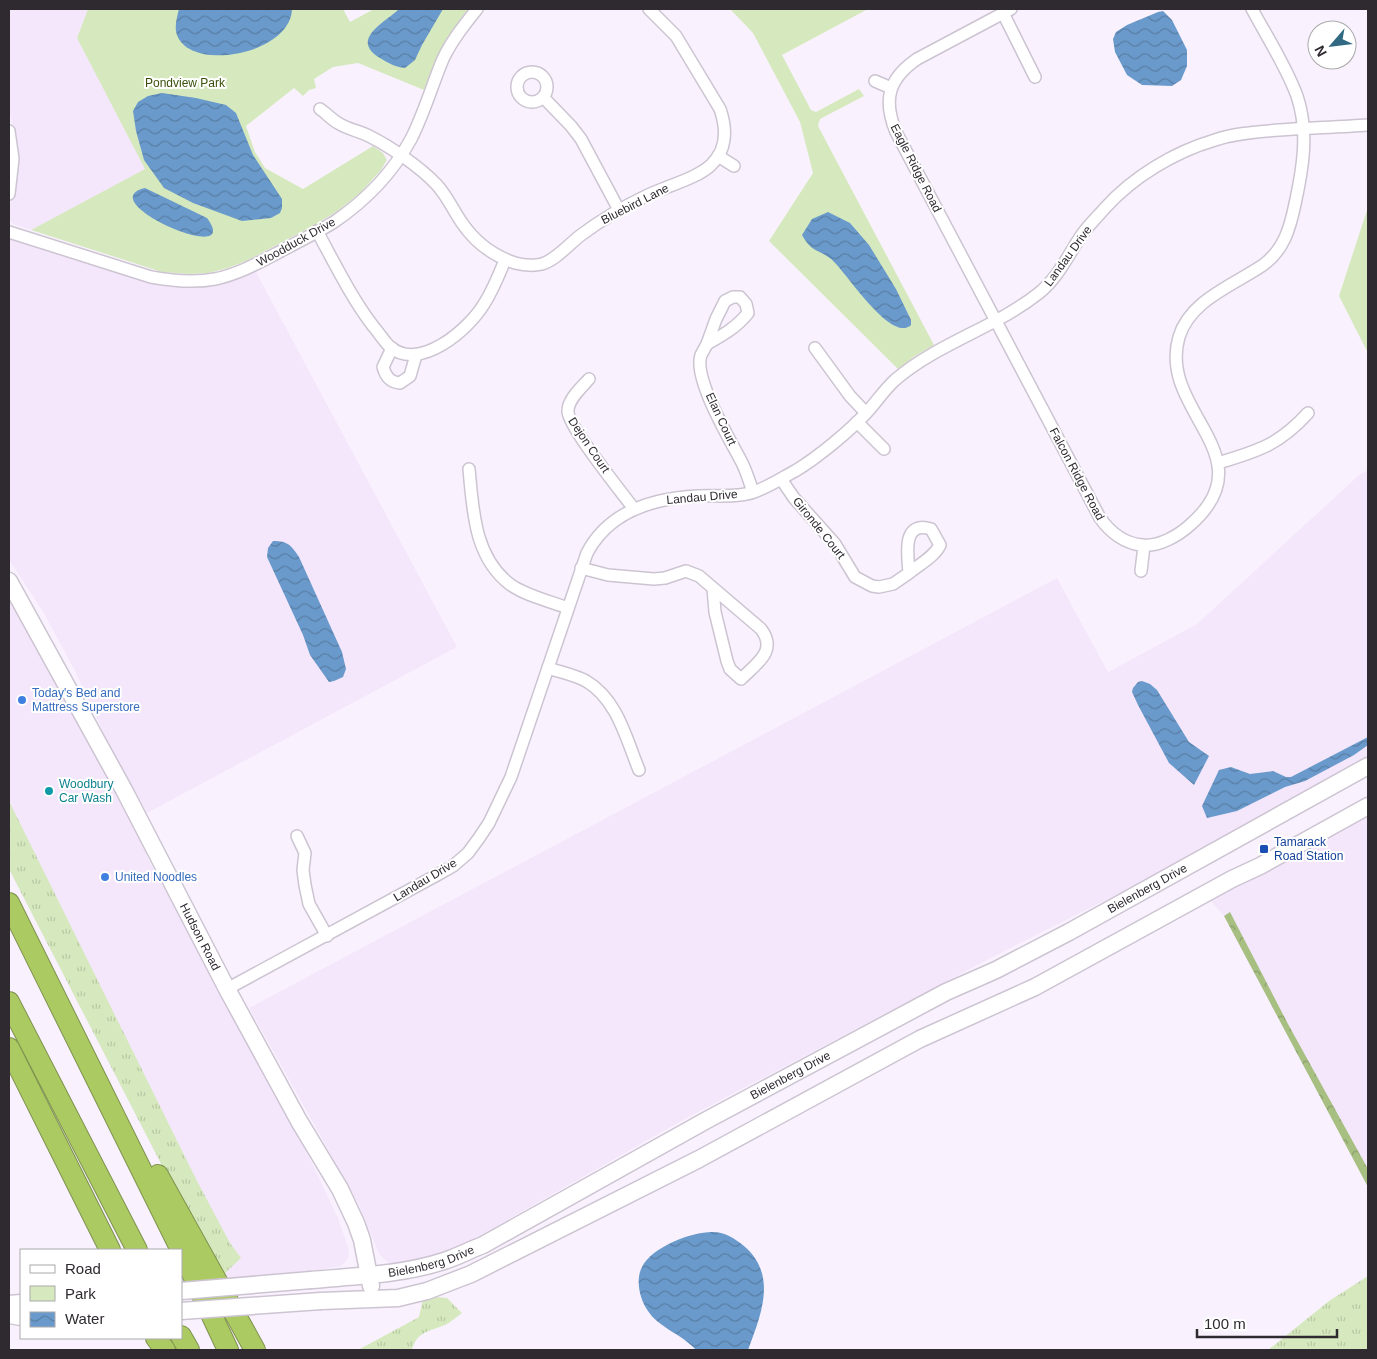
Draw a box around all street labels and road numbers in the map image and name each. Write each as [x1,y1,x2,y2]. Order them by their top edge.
street label: Eagle Ridge Road [888,121,944,215]
street label: Bluebird Lane [599,181,671,227]
street label: Woodduck Drive [254,214,338,269]
street label: Landau Drive [1041,223,1095,289]
street label: Elan Court [703,390,740,448]
street label: Dejon Court [565,415,613,476]
street label: Falcon Ridge Road [1047,425,1107,523]
street label: Landau Drive [666,487,738,507]
street label: Gironde Court [790,494,849,562]
street label: Landau Drive [391,855,459,904]
street label: Bielenberg Drive [1105,861,1190,916]
street label: Hudson Road [177,901,223,973]
street label: Bielenberg Drive [748,1048,833,1102]
street label: Bielenberg Drive [387,1242,477,1280]

